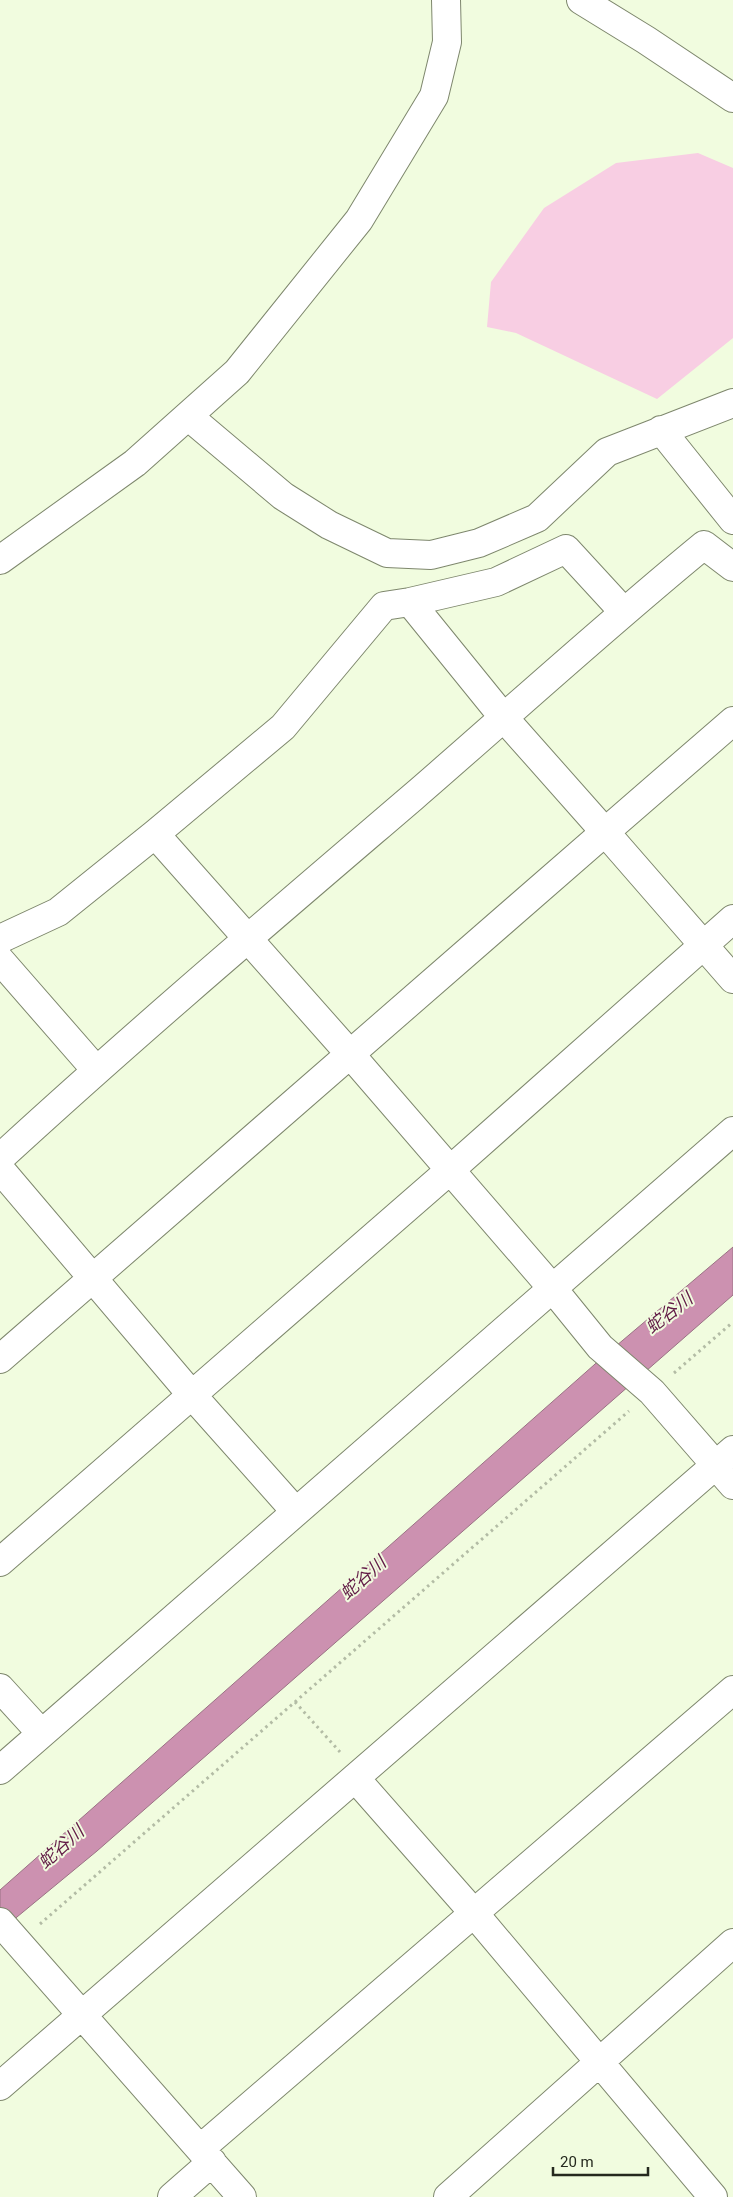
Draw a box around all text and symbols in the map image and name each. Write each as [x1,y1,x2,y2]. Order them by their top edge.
water label: 蛇谷川 [641,1286,698,1338]
water label: 蛇谷川 [336,1550,391,1603]
water label: 蛇谷川 [34,1819,89,1872]
scale bar [553,2144,648,2176]
text: 20 m [560,2153,594,2171]

